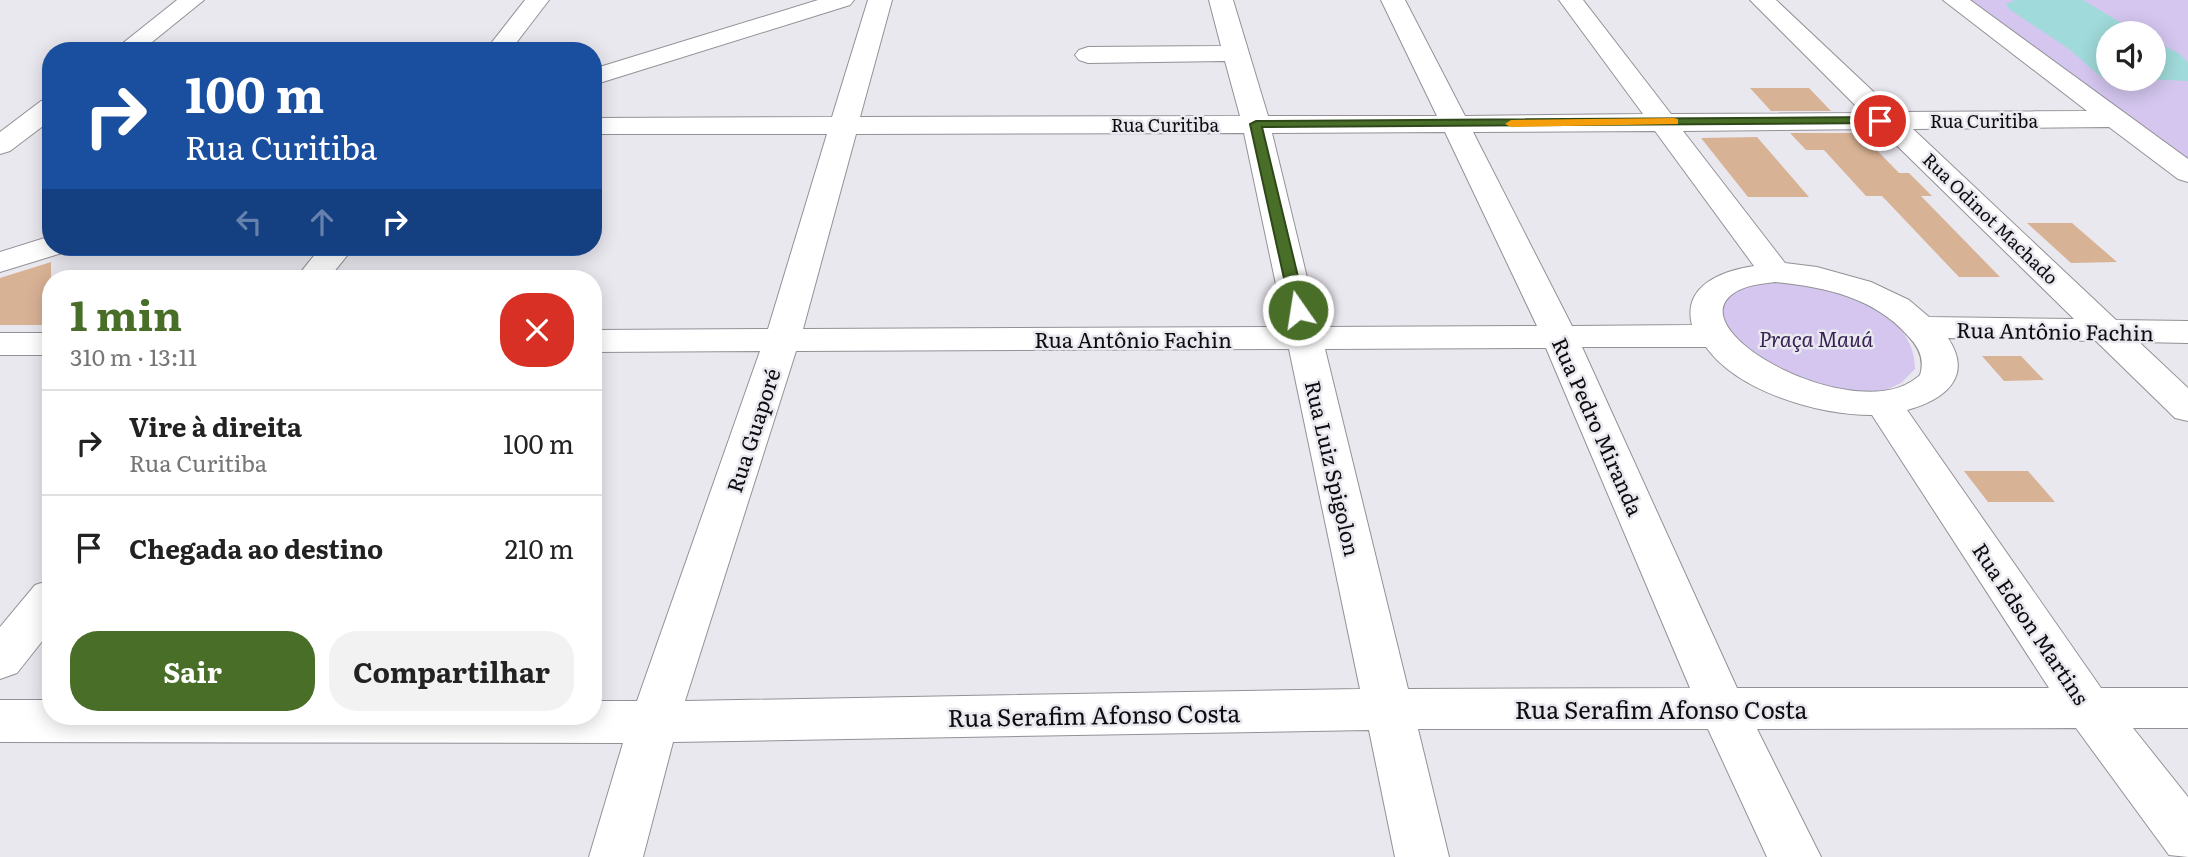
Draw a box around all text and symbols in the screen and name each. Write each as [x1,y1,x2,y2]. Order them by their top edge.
map controls [2096,21,2166,91]
button: sound [2096,21,2166,91]
text: 100 m [185,55,324,128]
icon: right [70,70,161,161]
pin [1850,91,1910,151]
icon: arrive [1861,102,1899,140]
street label: Rua Curitiba [1930,107,2038,134]
street label: Rua Curitiba [1111,111,1219,138]
text: Rua Curitiba [185,122,377,170]
street label: Rua Odinot Machado [1917,146,2065,290]
icon: left [230,203,268,241]
icon: ahead [303,203,341,241]
icon: right [376,203,414,241]
position arrow [1261,273,1335,347]
text: 1 min [70,282,182,344]
button: close [500,293,574,367]
street label: Rua Antônio Fachin [1956,313,2154,347]
park label: Praça Mauá [1759,322,1873,353]
street label: Rua Antônio Fachin [1034,323,1232,354]
street label: Rua Pedro Miranda [1546,332,1653,521]
text: 310 m · 13:11 [70,339,197,373]
street label: Rua Guaporé [717,364,787,496]
street label: Rua Luiz Spigolon [1299,377,1369,559]
text: Vire à direita [129,406,302,445]
text: 100 m [503,423,574,462]
icon: right [70,424,108,462]
text: Rua Curitiba [129,445,267,479]
text: Chegada ao destino [129,528,383,567]
text: 210 m [505,528,574,567]
icon: arrive [70,529,108,567]
street label: Rua Edson Martins [1966,536,2098,710]
button: Sair [70,631,315,711]
button: Compartilhar [329,631,574,711]
street label: Rua Serafim Afonso Costa [1515,691,1807,726]
street label: Rua Serafim Afonso Costa [947,694,1241,734]

